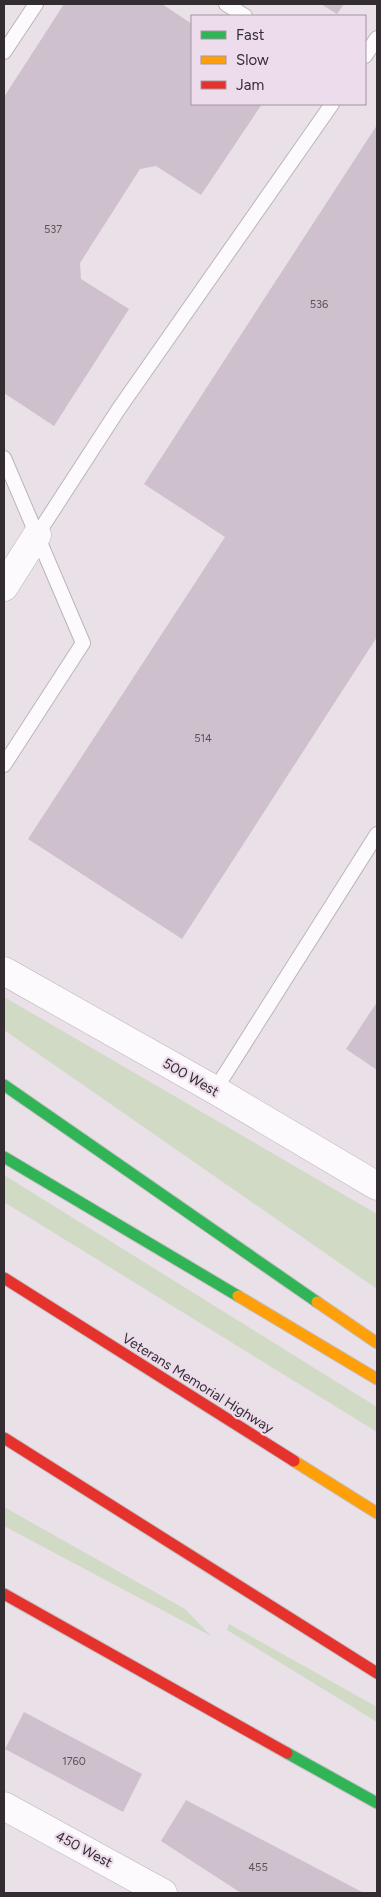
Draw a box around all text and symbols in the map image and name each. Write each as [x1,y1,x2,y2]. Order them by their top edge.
legend [191,15,366,105]
text: Fast [236,26,265,44]
text: Slow [236,51,269,69]
text: Jam [236,76,264,94]
house number: 537 [44,223,62,236]
house number: 536 [310,298,328,311]
house number: 514 [194,732,212,745]
street label: 500 West [160,1055,222,1100]
street label: Veterans Memorial Highway [119,1330,277,1437]
house number: 1760 [62,1755,86,1768]
street label: 450 West [53,1827,115,1871]
house number: 455 [248,1861,268,1874]

